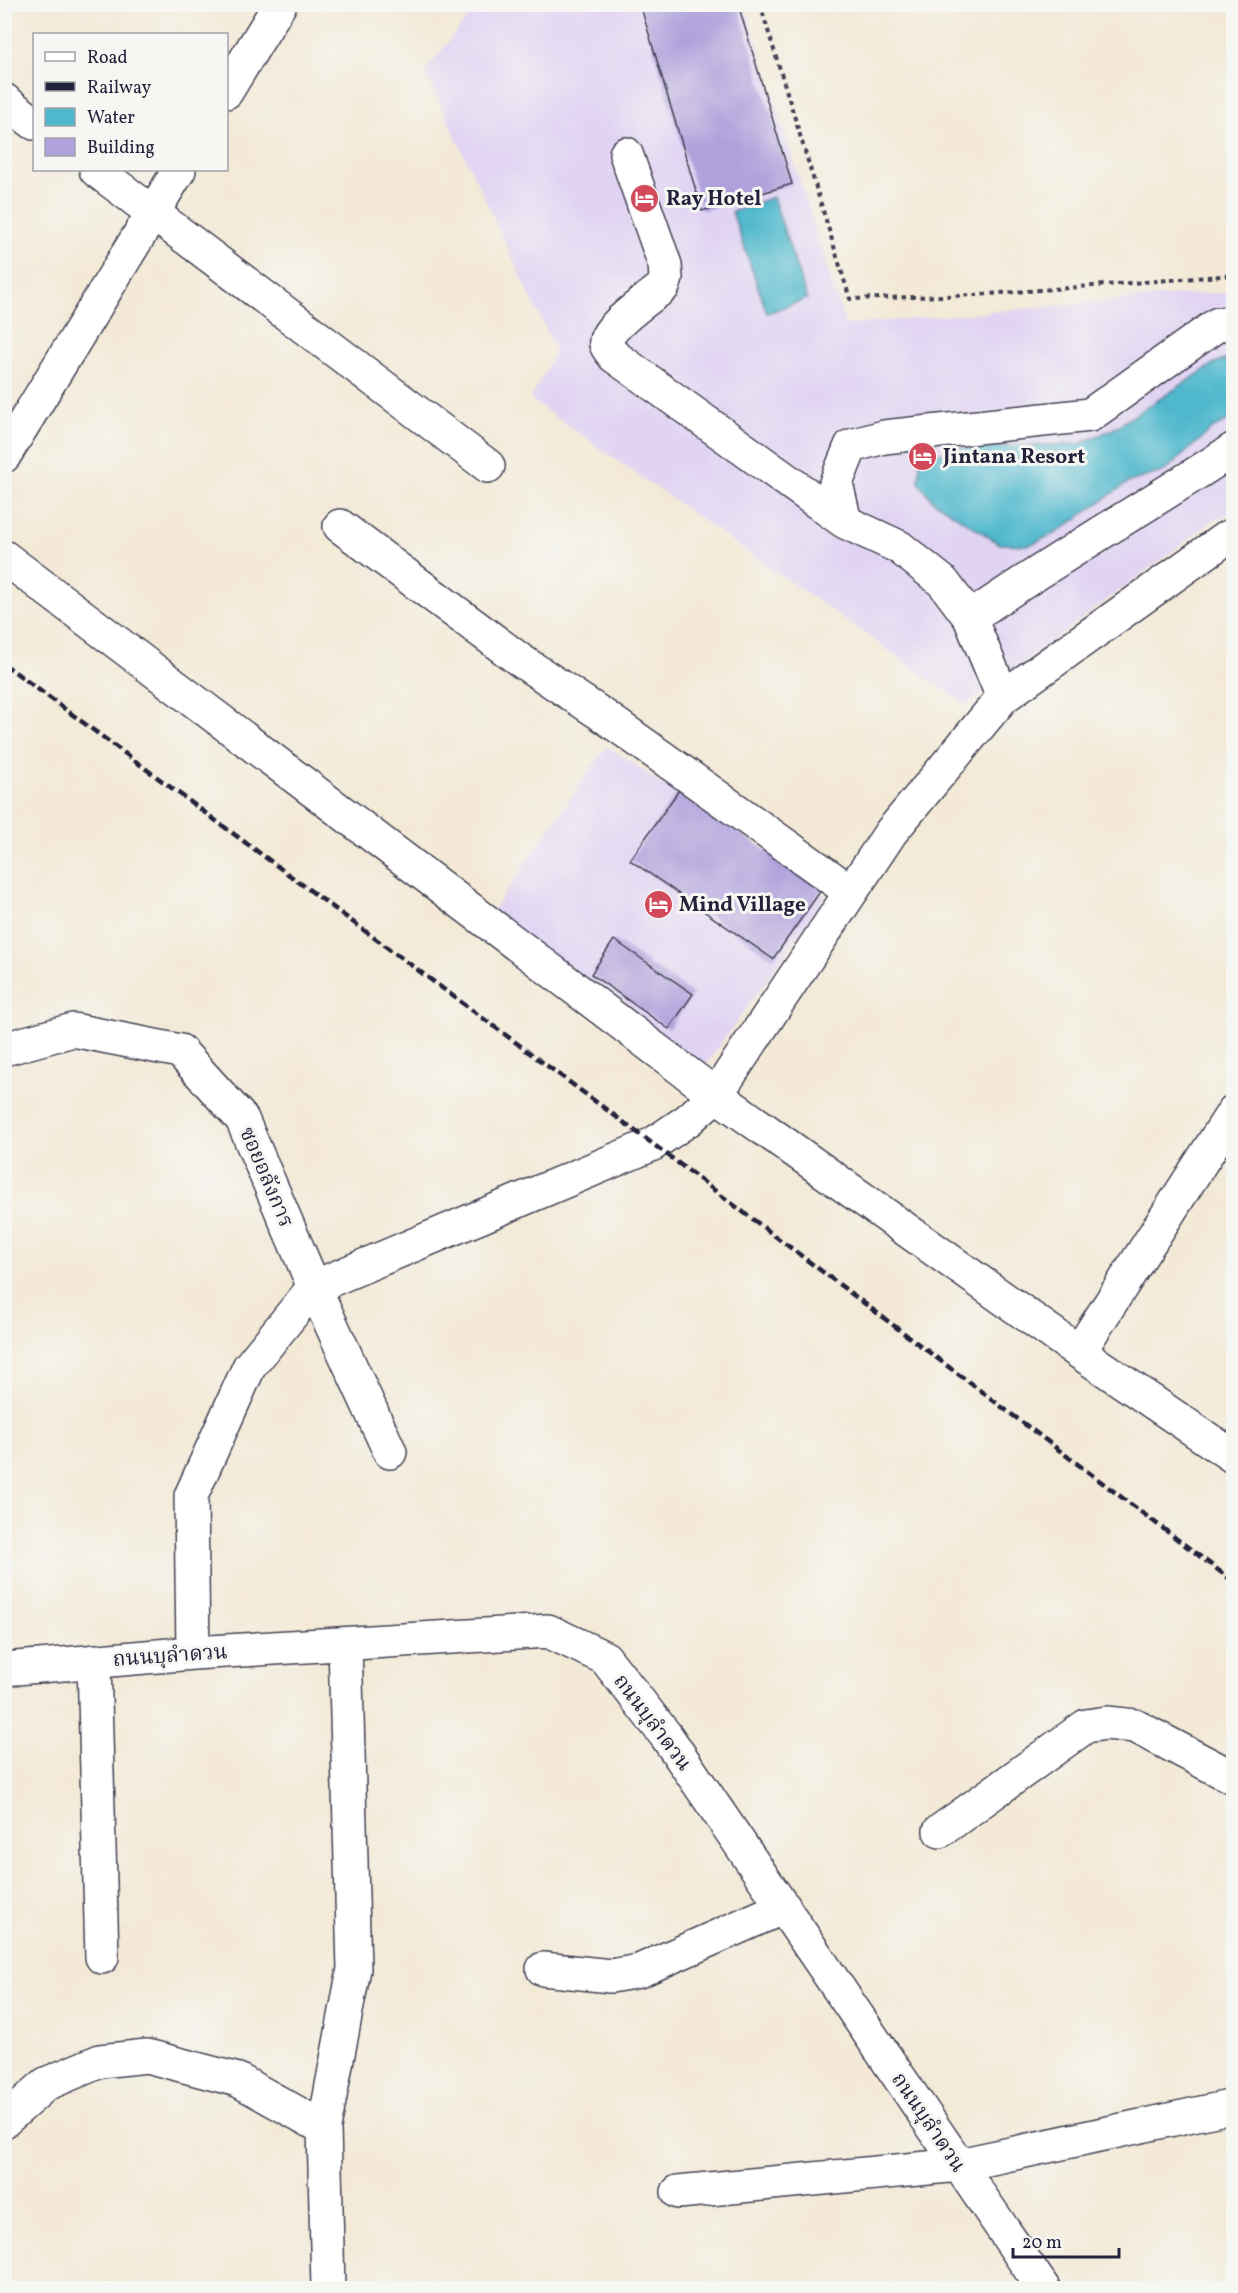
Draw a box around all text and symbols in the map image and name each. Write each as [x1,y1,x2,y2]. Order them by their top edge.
legend [33,33,228,171]
text: Road [87,46,128,71]
text: Railway [87,76,151,101]
text: Water [87,106,135,131]
text: Building [87,136,155,161]
hotel icon: Ray Hotel [629,182,661,214]
place label: Ray Hotel [666,185,761,214]
hotel icon: Jintana Resort [906,440,938,472]
place label: Jintana Resort [942,443,1085,472]
hotel icon: Mind Village [642,888,674,920]
place label: Mind Village [679,891,806,920]
street label: ซอยอลังการ [231,1123,300,1232]
street label: ถนนบุลำดวน [112,1638,228,1675]
street label: ถนนบุลำดวน [606,1668,698,1778]
street label: ถนนบุลำดวน [884,2067,972,2179]
scale bar [1013,2221,1120,2259]
text: 20 m [1022,2231,1062,2256]

